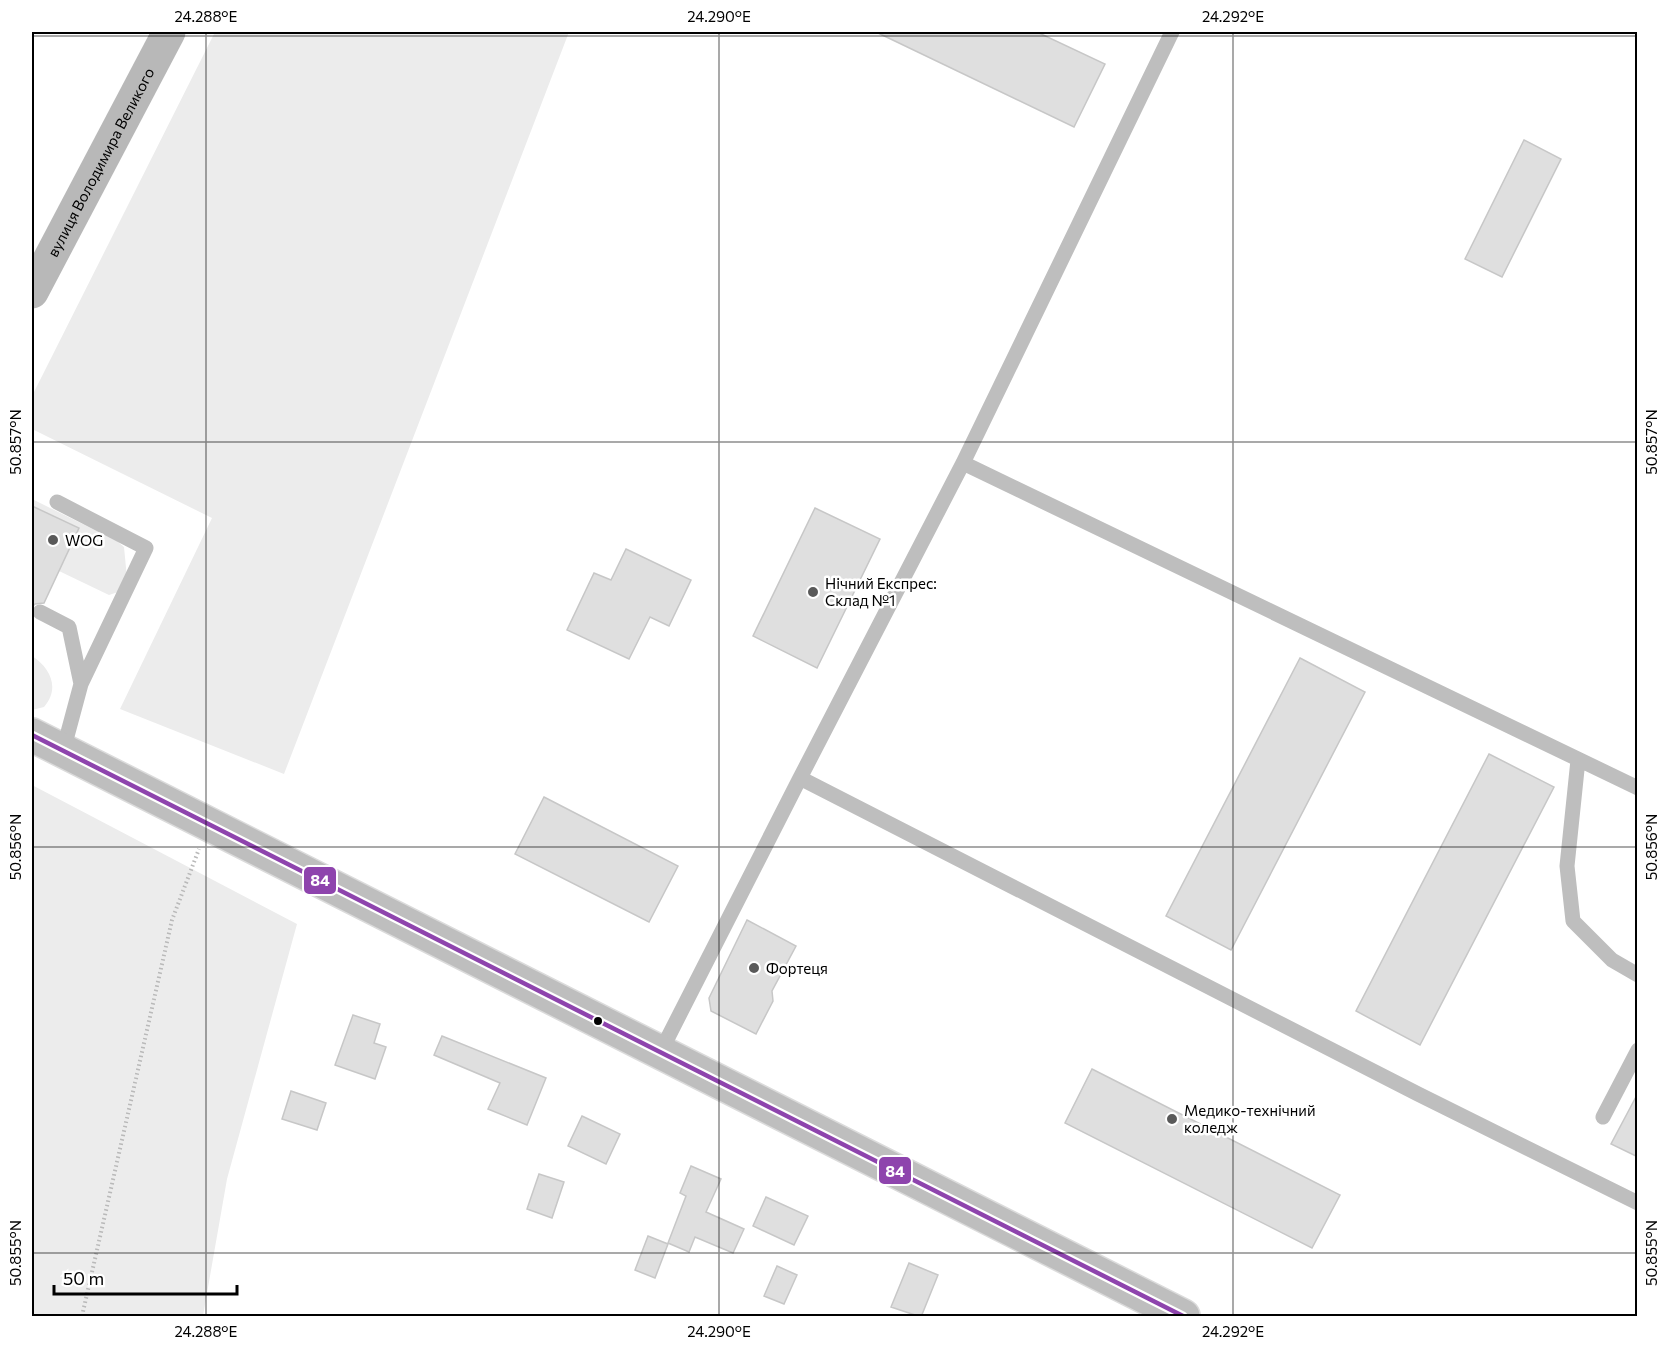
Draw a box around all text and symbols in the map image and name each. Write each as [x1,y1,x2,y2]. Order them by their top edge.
text: 24.288°E [175,7,238,25]
text: 24.290°E [687,7,751,25]
text: 24.292°E [1202,7,1264,25]
street label: вулиця Володимира Великого [43,64,158,260]
text: 50.857°N [6,409,24,475]
text: 50.857°N [1642,409,1660,475]
place label: WOG [65,531,103,549]
marker: WOG [46,533,60,547]
place label: Нічний Експрес: Склад №1 [825,574,937,609]
marker: Нічний Експрес: Склад №1 [806,585,820,599]
text: 50.856°N [6,814,24,880]
text: 50.856°N [1642,814,1660,880]
line badge: 84 [303,866,337,895]
text: 84 [310,870,330,889]
place label: Фортеця [766,959,828,977]
marker: Фортеця [747,961,761,975]
unlabelled marker [592,1015,604,1027]
place label: Медико-технічний коледж [1184,1101,1316,1136]
marker: Медико-технічний коледж [1165,1112,1179,1126]
line badge: 84 [878,1156,912,1185]
text: 84 [885,1161,905,1180]
text: 50.855°N [6,1220,24,1286]
text: 50.855°N [1642,1220,1660,1286]
scale bar [54,1258,237,1296]
text: 50 m [63,1267,104,1289]
text: 24.288°E [175,1322,238,1340]
text: 24.290°E [687,1322,751,1340]
text: 24.292°E [1202,1322,1264,1340]

